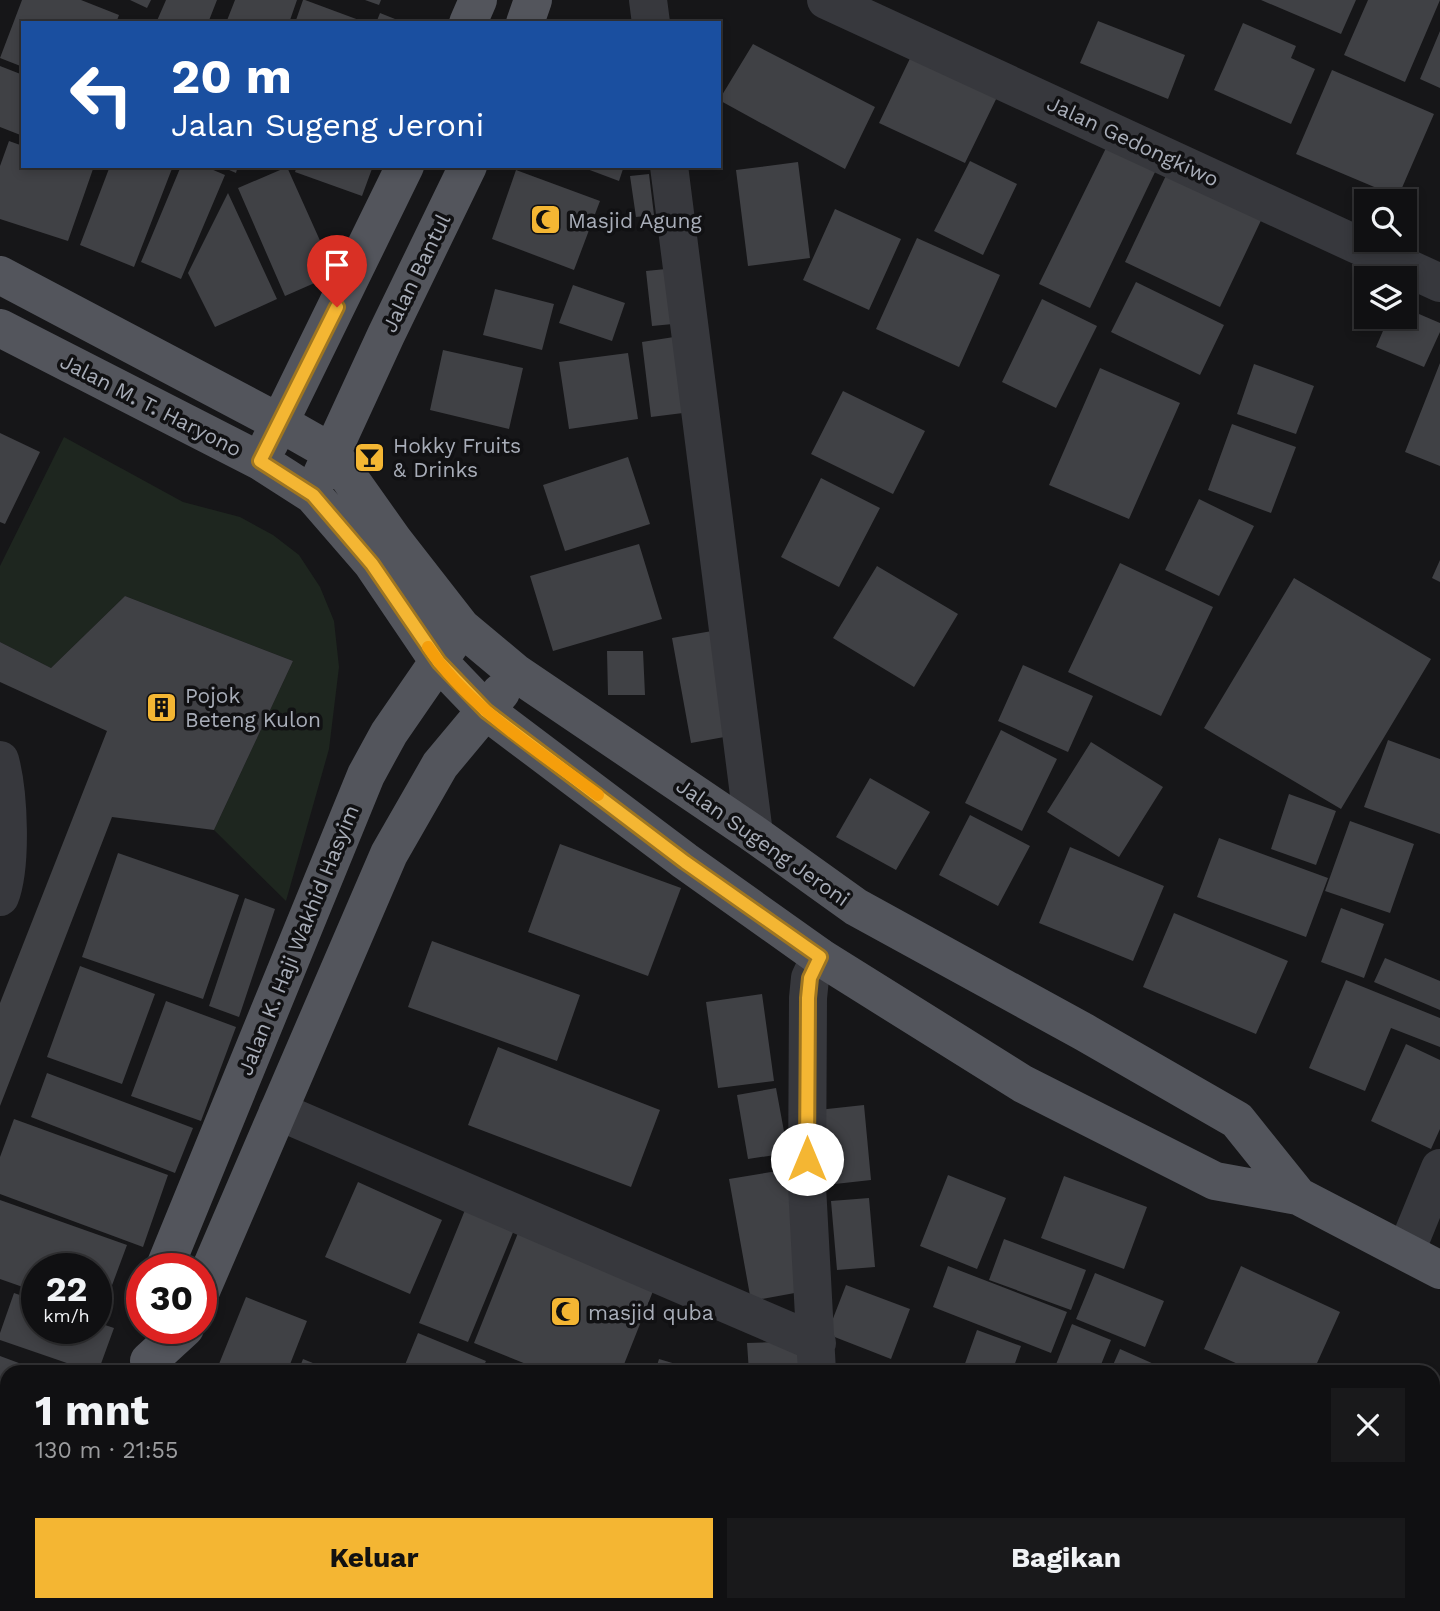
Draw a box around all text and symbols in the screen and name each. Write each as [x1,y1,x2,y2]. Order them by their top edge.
text: 20 m [171,47,292,105]
icon: left [56,49,147,140]
street label: Jalan Gedongkiwo [1043,90,1223,192]
text: Jalan Sugeng Jeroni [171,106,484,144]
map controls [1354,189,1417,329]
button: search [1354,189,1417,252]
mosque icon: Masjid Agung [528,203,562,237]
place label: Masjid Agung [568,208,702,233]
street label: Jalan Bantul [377,209,456,336]
pin [307,235,367,307]
icon: arrive [318,246,356,284]
button: layers [1354,266,1417,329]
street label: Jalan M. T. Haryono [56,348,246,462]
place label: Hokky Fruits & Drinks [393,433,521,482]
bar icon: Hokky Fruits & Drinks [353,440,387,474]
place label: Pojok Beteng Kulon [185,683,321,732]
building icon: Pojok Beteng Kulon [145,690,179,724]
street label: Jalan Sugeng Jeroni [672,773,854,911]
street label: Jalan K. Haji Wakhid Hasyim [232,801,364,1079]
position arrow [770,1122,844,1196]
speed limit sign: 30 [126,1253,217,1344]
text: 22 [46,1268,87,1310]
mosque icon: masjid quba [548,1295,582,1329]
place label: masjid quba [588,1300,714,1325]
text: km/h [43,1305,90,1326]
text: 1 mnt [35,1386,149,1435]
button: close [1331,1388,1405,1462]
text: 130 m · 21:55 [35,1437,178,1464]
button: Keluar [35,1518,713,1598]
button: Bagikan [727,1518,1405,1598]

